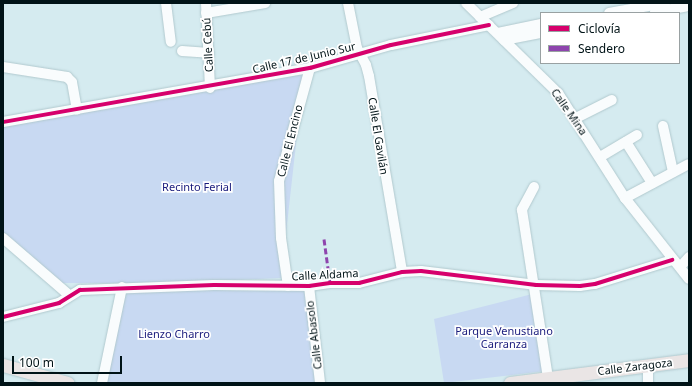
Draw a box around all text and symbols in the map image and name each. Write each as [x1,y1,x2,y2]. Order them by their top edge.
legend [540,12,680,64]
street label: Calle Cebú [200,17,216,73]
text: Ciclovía [578,20,620,37]
street label: Calle 17 de Junio Sur [251,40,357,76]
text: Sendero [578,40,625,57]
street label: Calle Mina [548,86,590,138]
street label: Calle El Gavilán [365,96,391,176]
street label: Calle El Encino [275,103,305,179]
park label: Recinto Ferial [162,180,232,194]
street label: Calle Aldama [291,267,359,283]
street label: Calle Abasolo [303,300,325,370]
park label: Parque Venustiano Carranza [455,325,553,351]
park label: Lienzo Charro [138,327,210,341]
scale bar [14,348,124,374]
text: 100 m [19,354,54,371]
street label: Calle Zaragoza [597,356,673,378]

